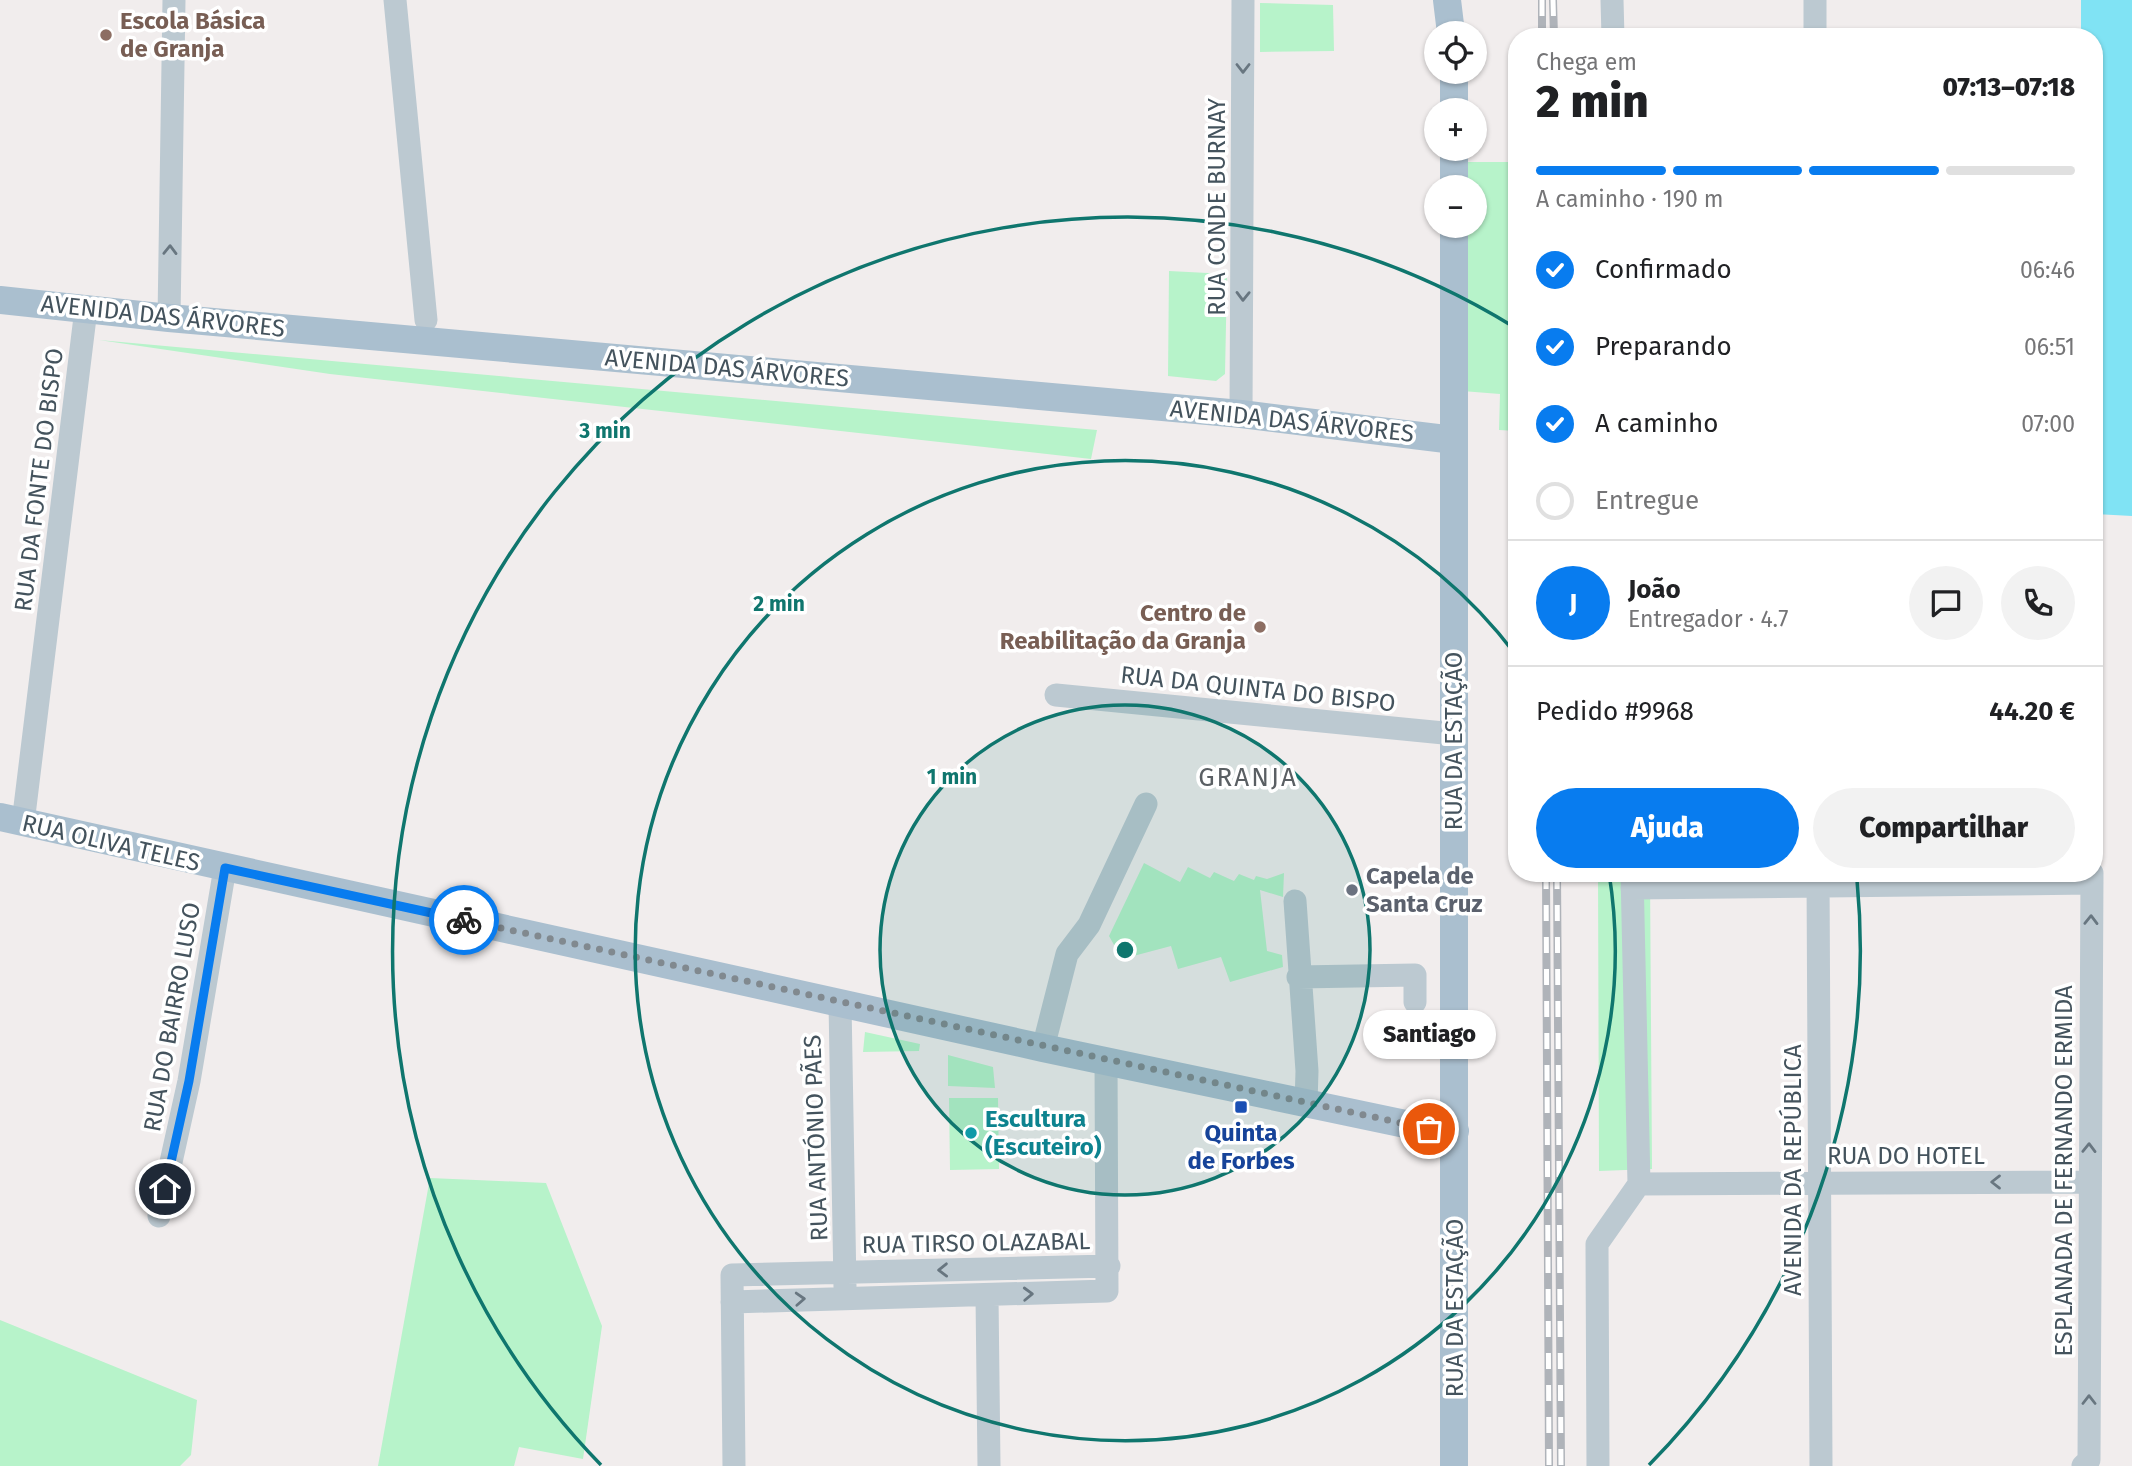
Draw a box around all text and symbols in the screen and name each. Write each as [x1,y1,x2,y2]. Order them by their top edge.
place label: Escola Básica de Granja [120,7,265,63]
map controls [1424,21,1487,238]
button: locate [1424,21,1487,84]
marker: Escola Básica de Granja [98,27,114,43]
text: Chega em [1536,48,1637,76]
one-way arrow [1236,63,1251,74]
text: 07:13–07:18 [1943,72,2075,103]
text: 2 min [1536,74,1649,129]
street label: RUA CONDE BURNAY [1203,97,1231,316]
button: + [1424,98,1487,161]
button: − [1424,175,1487,238]
text: A caminho · 190 m [1536,185,1724,213]
one-way arrow [162,245,178,255]
icon: check [1536,251,1574,289]
text: Confirmado [1595,254,1732,285]
text: 06:46 [2020,256,2075,284]
street label: AVENIDA DAS ÁRVORES [40,288,286,343]
one-way arrow [1235,291,1251,301]
icon: check [1536,328,1574,366]
text: Preparando [1595,331,1732,362]
text: 06:51 [2024,333,2075,361]
street label: AVENIDA DAS ÁRVORES [604,342,850,393]
street label: RUA DA FONTE DO BISPO [9,347,69,613]
street label: AVENIDA DAS ÁRVORES [1169,393,1415,448]
icon: check [1536,405,1574,443]
text: A caminho [1595,408,1718,439]
text: 07:00 [2021,410,2075,438]
text: 3 min [578,418,631,444]
text: Entregue [1595,485,1699,516]
button: chat [1909,566,1983,640]
button: phone [2001,566,2075,640]
text: João [1628,574,1681,605]
text: J [1569,588,1577,619]
text: 2 min [753,591,805,617]
place label: Centro de Reabilitação da Granja [1000,599,1246,656]
text: Entregador · 4.7 [1628,605,1788,633]
marker: Centro de Reabilitação da Granja [1252,619,1268,635]
street label: RUA DA ESTAÇÃO [1440,652,1468,830]
street label: RUA DA QUINTA DO BISPO [1119,661,1397,717]
text: Pedido #9968 [1536,696,1694,727]
text: 44.20 € [1989,696,2075,727]
district label: GRANJA [1198,762,1298,793]
text: 1 min [927,764,977,790]
button: Ajuda [1536,788,1799,868]
button: Compartilhar [1813,788,2075,868]
street label: RUA OLIVA TELES [19,809,203,877]
place label: Capela de Santa Cruz [1366,862,1482,918]
marker: Capela de Santa Cruz [1344,882,1360,898]
courier [429,885,499,955]
street label: RUA DO BAIRRO LUSO [138,900,206,1134]
icon: bike [445,901,483,939]
one-way arrow [2084,915,2099,926]
centre of rings [1113,938,1137,962]
street label: ESPLANADA DE FERNANDO ERMIDA [2050,985,2078,1357]
callout: Santiago [1362,1010,1496,1059]
text: Santiago [1383,1020,1476,1048]
street label: RUA ANTÓNIO PÃES [797,1034,834,1242]
street label: AVENIDA DA REPÚBLICA [1778,1044,1807,1296]
marker: Quinta de Forbes [1233,1099,1249,1115]
pin [1399,1099,1459,1159]
place label: Escultura (Escuteiro) [985,1105,1102,1161]
icon: bag [1410,1110,1448,1148]
place label: Quinta de Forbes [1188,1119,1295,1175]
marker: Escultura (Escuteiro) [963,1125,979,1141]
street label: RUA DO HOTEL [1827,1142,1985,1170]
one-way arrow [2082,1142,2097,1153]
pin [135,1159,195,1219]
icon: home [146,1170,184,1208]
one-way arrow [1991,1174,2001,1190]
street label: RUA DA ESTAÇÃO [1441,1219,1469,1397]
street label: RUA TIRSO OLAZABAL [861,1227,1091,1259]
one-way arrow [937,1262,948,1277]
one-way arrow [1023,1287,1034,1302]
one-way arrow [795,1292,806,1307]
one-way arrow [2081,1394,2097,1405]

